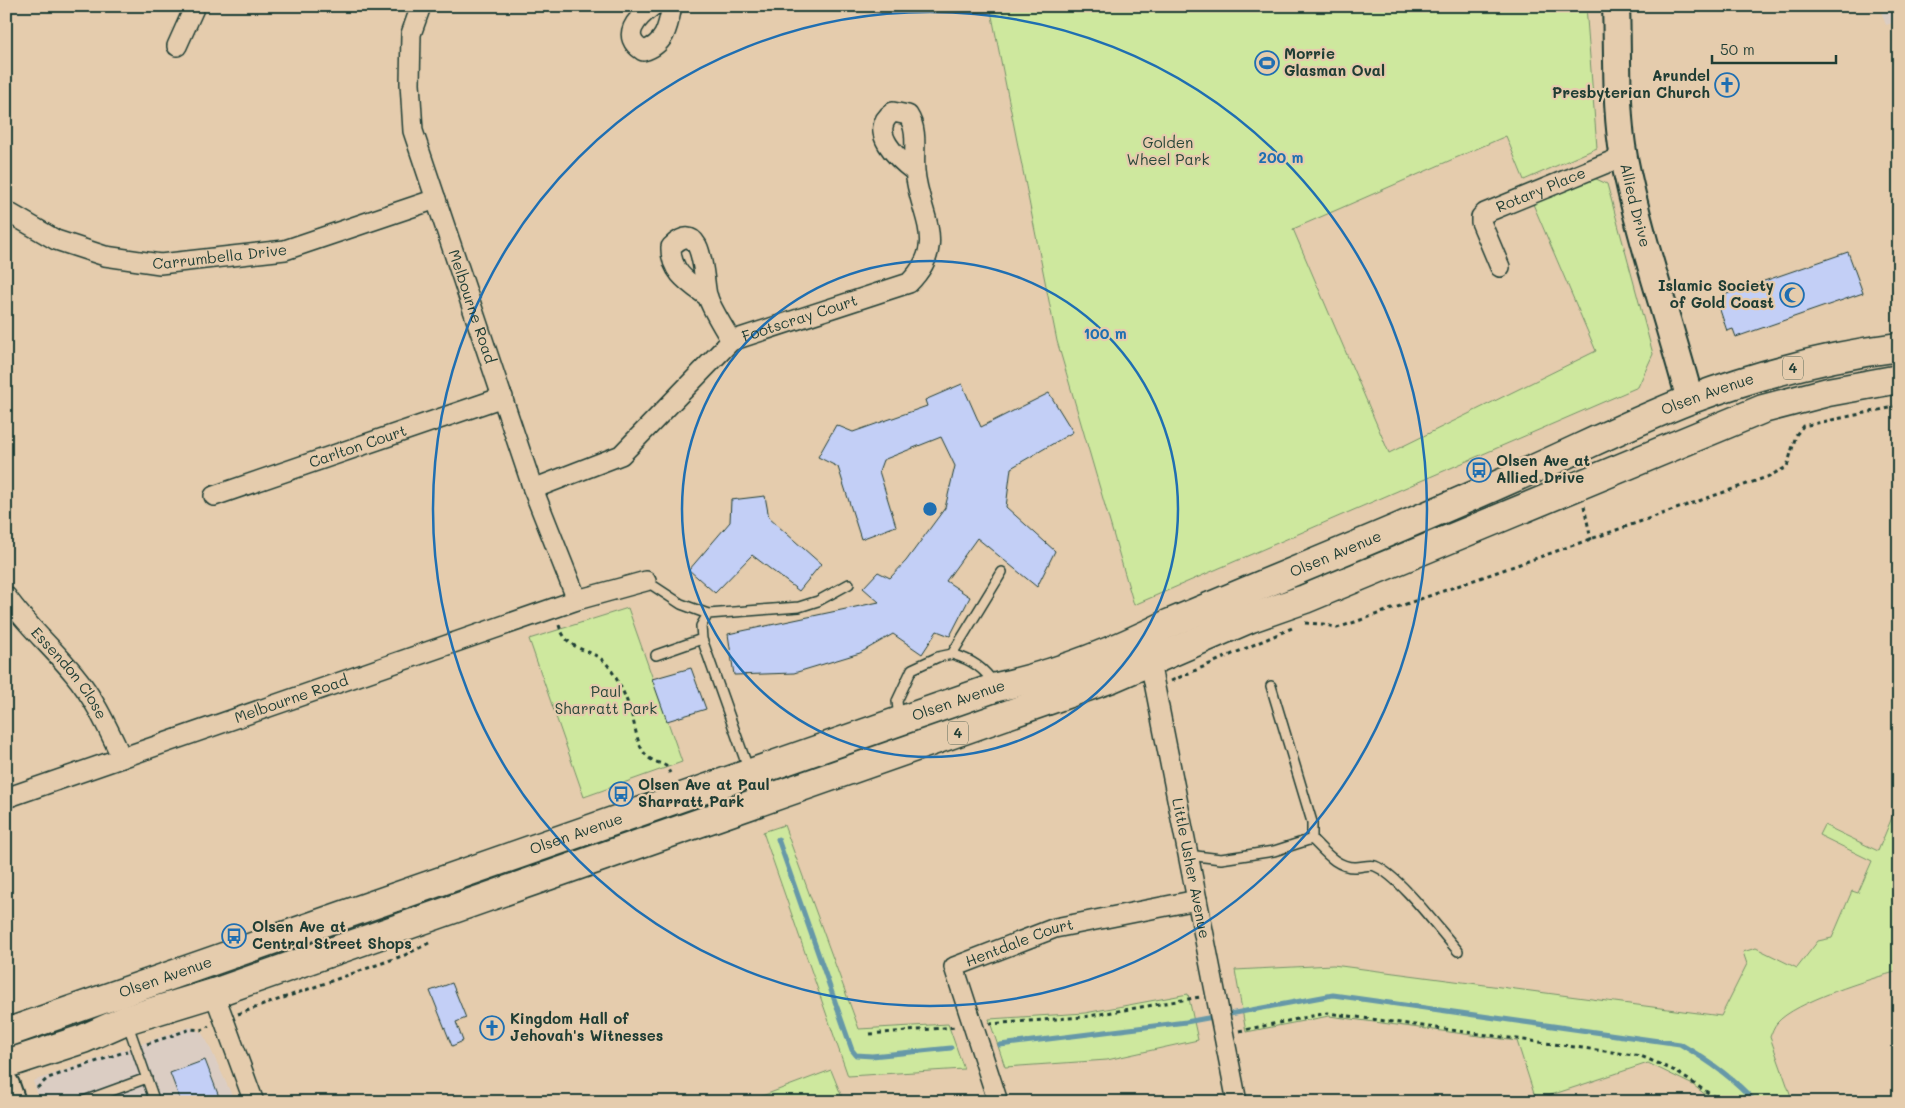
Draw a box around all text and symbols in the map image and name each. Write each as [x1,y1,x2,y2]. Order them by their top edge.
scale bar [1712,32,1836,64]
text: 50 m [1720,39,1755,59]
place label: Morrie Glasman Oval [1284,43,1385,80]
sports icon: Morrie Glasman Oval [1254,50,1280,76]
place label: Arundel Presbyterian Church [1552,65,1710,102]
church icon: Arundel Presbyterian Church [1714,72,1740,98]
park label: Golden Wheel Park [1127,132,1209,169]
text: 200 m [1259,147,1304,167]
street label: Allied Drive [1616,161,1656,249]
street label: Rotary Place [1493,162,1588,216]
street label: Carrumbella Drive [151,239,288,273]
street label: Melbourne Road [444,247,501,366]
place label: Islamic Society of Gold Coast [1658,275,1774,312]
mosque icon: Islamic Society of Gold Coast [1779,282,1805,308]
street label: Footscray Court [739,289,860,346]
text: 100 m [1083,323,1127,343]
road number: 4 [1783,356,1803,379]
street label: Olsen Avenue [1658,368,1756,419]
street label: Carlton Court [306,420,409,472]
place label: Olsen Ave at Allied Drive [1496,450,1590,487]
bus stop icon: Olsen Ave at Allied Drive [1466,457,1492,483]
centre of rings [921,500,939,518]
street label: Olsen Avenue [1286,525,1384,581]
street label: Essendon Close [27,622,112,722]
street label: Melbourne Road [231,669,351,727]
street label: Olsen Avenue [909,675,1007,725]
park label: Paul Sharratt Park [555,681,657,718]
road number: 4 [948,721,968,744]
place label: Olsen Ave at Paul Sharratt Park [638,774,770,811]
bus stop icon: Olsen Ave at Paul Sharratt Park [608,781,634,807]
street label: Little Usher Avenue [1168,796,1215,940]
street label: Olsen Avenue [527,807,625,858]
street label: Hentdale Court [962,914,1075,971]
place label: Olsen Ave at Central Street Shops [252,916,412,953]
bus stop icon: Olsen Ave at Central Street Shops [221,923,247,949]
street label: Olsen Avenue [116,951,214,1002]
place label: Kingdom Hall of Jehovah's Witnesses [510,1008,663,1045]
church icon: Kingdom Hall of Jehovah's Witnesses [479,1015,505,1041]

